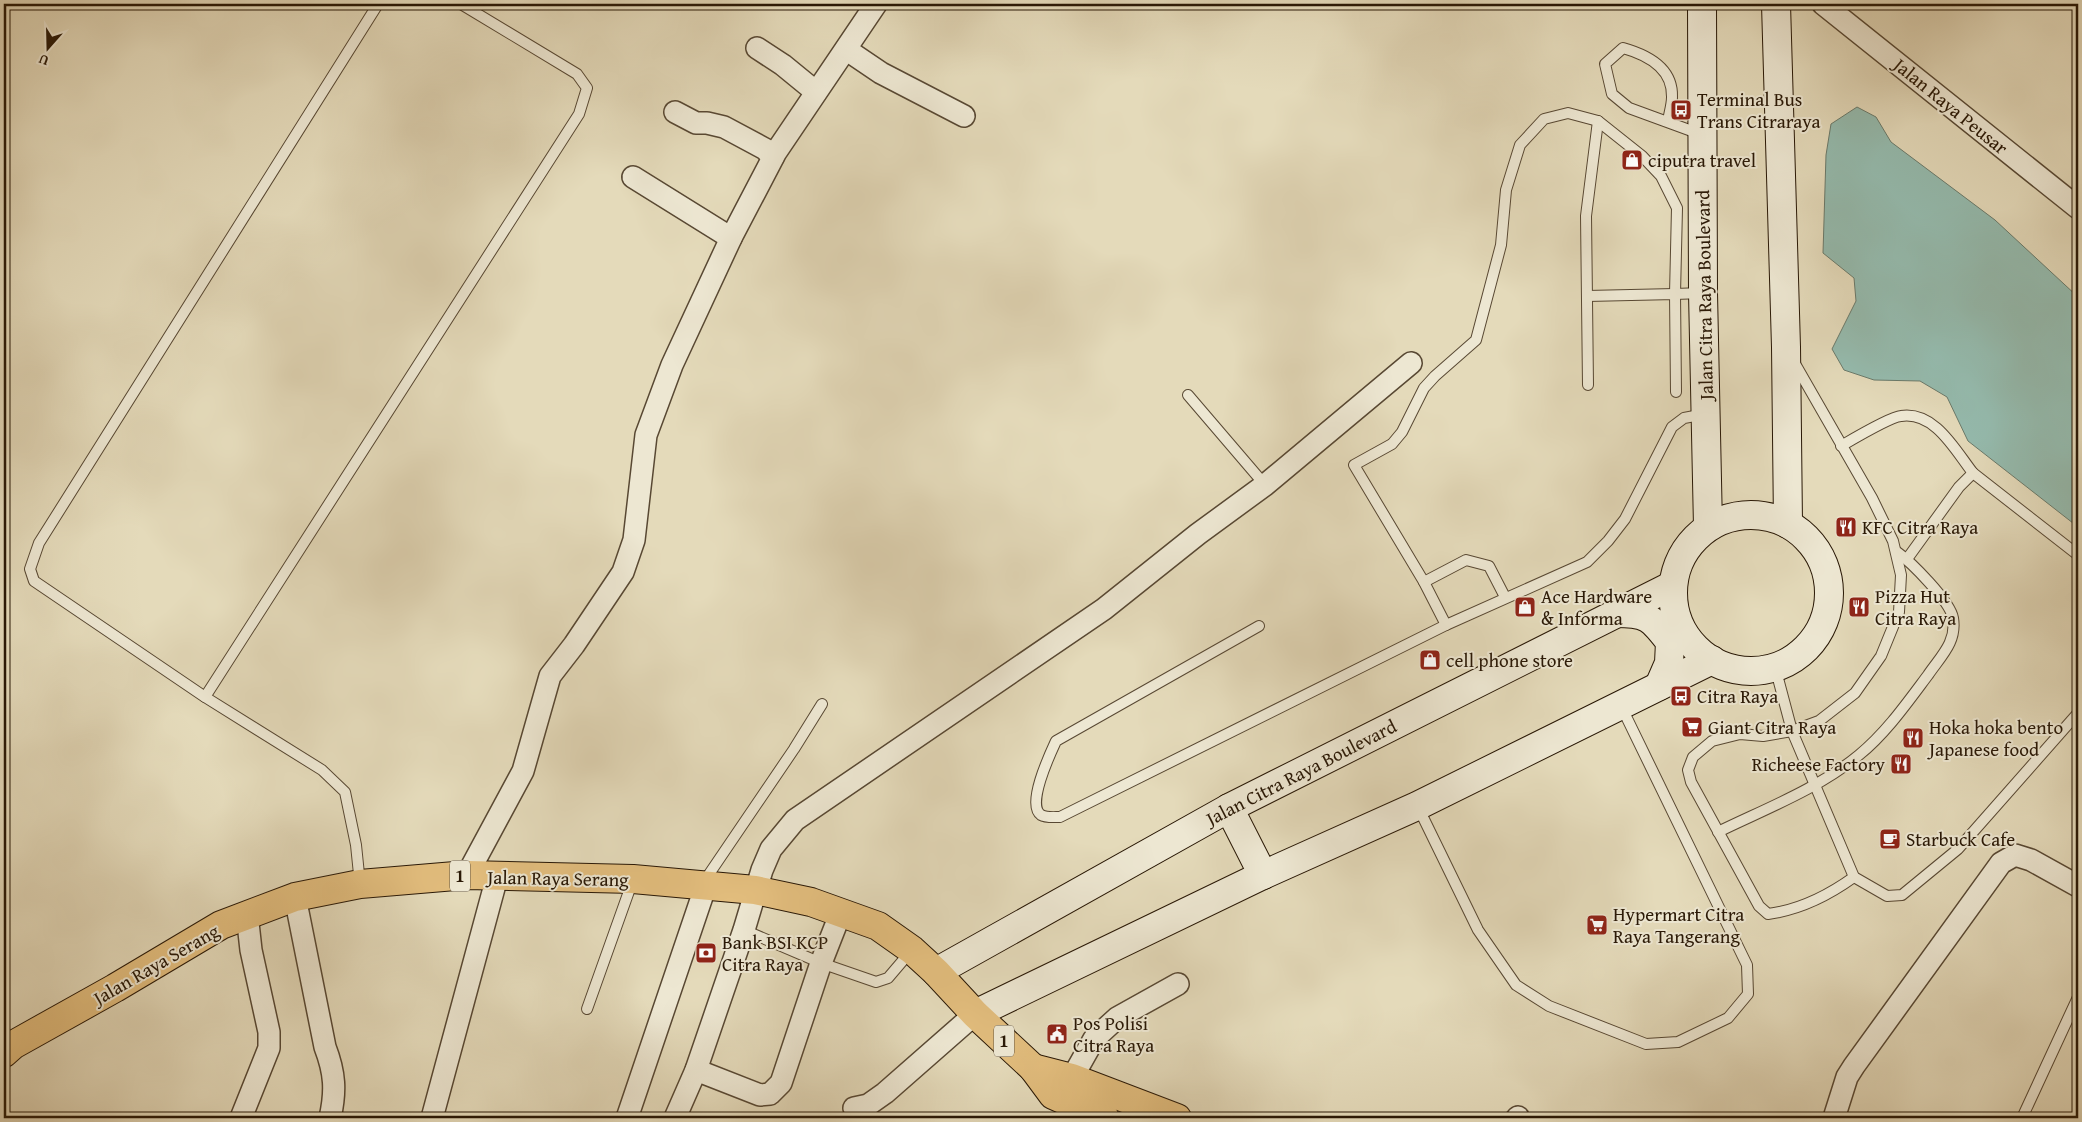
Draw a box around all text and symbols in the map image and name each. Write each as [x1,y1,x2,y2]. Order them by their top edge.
north arrow [22,22,72,72]
text: U [35,49,51,71]
street label: Jalan Raya Peusar [1886,50,2014,161]
place label: Terminal Bus Trans Citraraya [1697,85,1820,135]
bus stop icon: Terminal Bus Trans Citraraya [1669,98,1693,122]
place label: ciputra travel [1648,146,1756,174]
shop icon: ciputra travel [1620,148,1644,172]
street label: Jalan Citra Raya Boulevard [1688,189,1720,402]
place label: KFC Citra Raya [1862,513,1978,541]
restaurant icon: KFC Citra Raya [1834,515,1858,539]
place label: Ace Hardware & Informa [1541,582,1652,632]
place label: Pizza Hut Citra Raya [1875,582,1956,632]
shop icon: Ace Hardware & Informa [1513,595,1537,619]
restaurant icon: Pizza Hut Citra Raya [1847,595,1871,619]
place label: cell phone store [1446,646,1573,674]
shop icon: cell phone store [1418,648,1442,672]
place label: Citra Raya [1697,682,1778,710]
bus stop icon: Citra Raya [1669,684,1693,708]
street label: Jalan Citra Raya Boulevard [1199,711,1402,833]
place label: Giant Citra Raya [1708,713,1836,741]
place label: Hoka hoka bento Japanese food [1927,713,2063,763]
supermarket icon: Giant Citra Raya [1680,715,1704,739]
restaurant icon: Hoka hoka bento Japanese food [1901,726,1925,750]
place label: Richeese Factory [1752,750,1886,778]
restaurant icon: Richeese Factory [1889,752,1913,776]
place label: Starbuck Cafe [1906,825,2015,853]
cafe icon: Starbuck Cafe [1878,827,1902,851]
road number: 1 [450,860,470,891]
street label: Jalan Raya Serang [485,863,629,893]
place label: Hypermart Citra Raya Tangerang [1613,900,1744,950]
supermarket icon: Hypermart Citra Raya Tangerang [1585,913,1609,937]
street label: Jalan Raya Serang [86,916,225,1012]
place label: Bank BSI KCP Citra Raya [722,928,828,978]
bank icon: Bank BSI KCP Citra Raya [694,941,718,965]
place label: Pos Polisi Citra Raya [1073,1009,1154,1059]
public building icon: Pos Polisi Citra Raya [1045,1022,1069,1046]
road number: 1 [994,1026,1014,1056]

